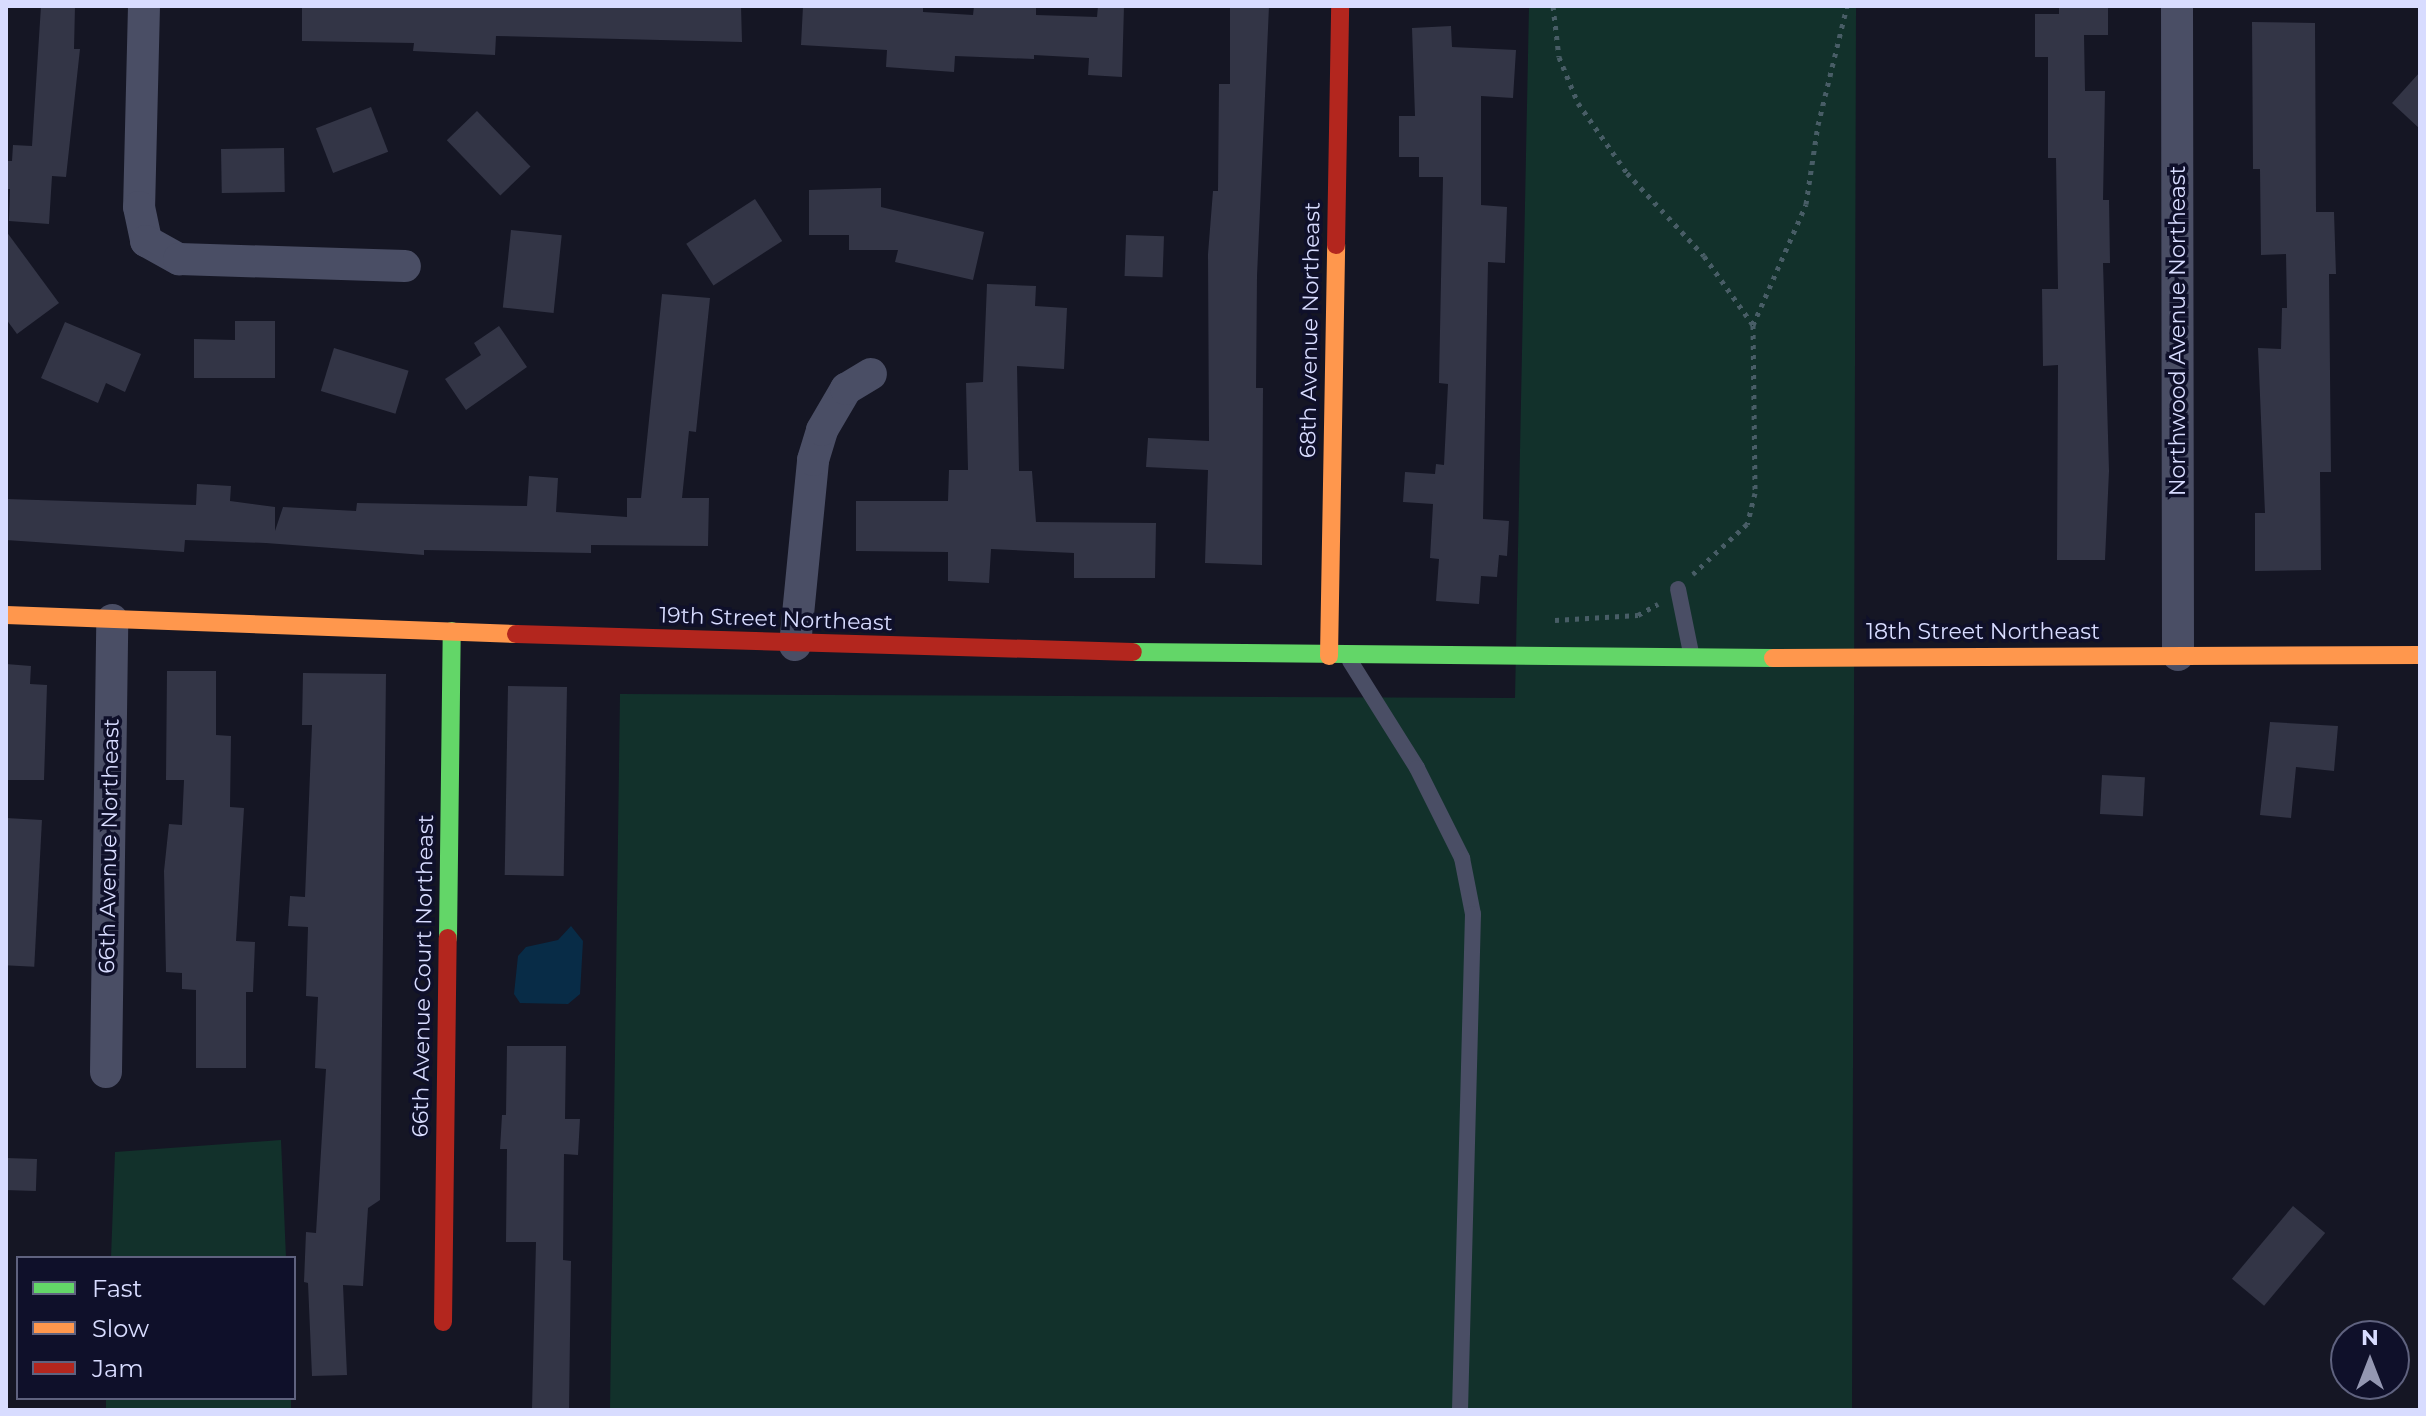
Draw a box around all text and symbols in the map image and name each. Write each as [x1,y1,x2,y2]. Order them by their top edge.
street label: Northwood Avenue Northeast [2165,166,2191,496]
street label: 68th Avenue Northeast [1295,202,1325,458]
street label: 19th Street Northeast [659,602,893,636]
street label: 18th Street Northeast [1866,619,2100,645]
street label: 66th Avenue Northeast [94,718,124,974]
street label: 66th Avenue Court Northeast [407,814,439,1138]
legend [16,1256,296,1400]
text: Fast [92,1274,142,1303]
text: Slow [92,1314,149,1343]
north arrow [2330,1320,2410,1400]
text: N [2361,1324,2379,1351]
text: Jam [92,1354,144,1383]

